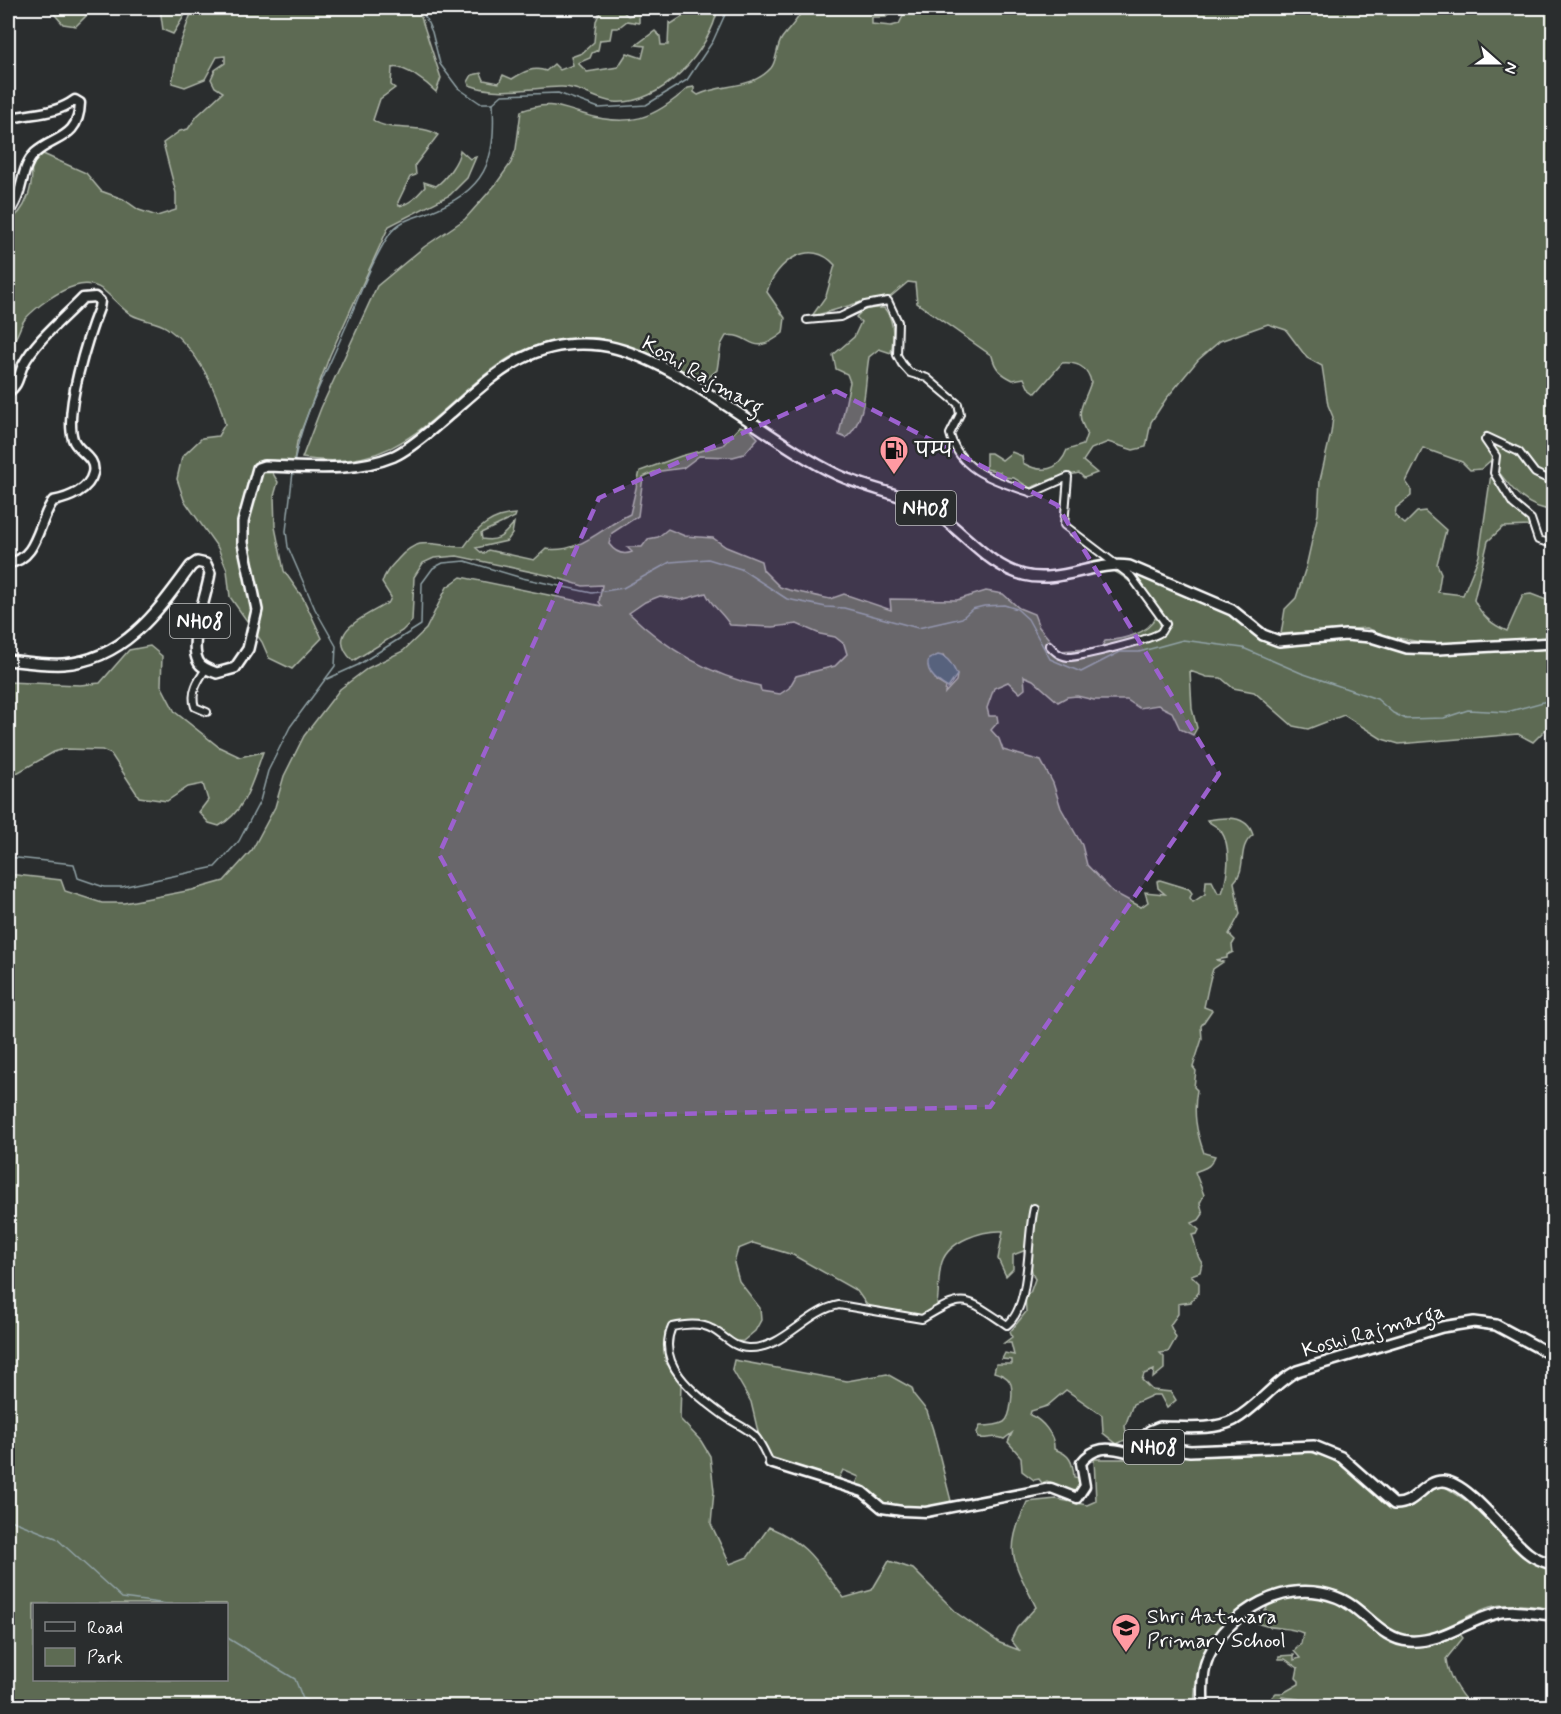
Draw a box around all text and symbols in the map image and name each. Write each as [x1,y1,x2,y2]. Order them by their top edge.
north arrow [1468,33,1528,93]
text: N [1499,59,1522,77]
street label: Koshi Rajmarg [635,330,769,424]
fuel station icon: पम्प [878,434,910,476]
place label: पम्प [914,437,955,465]
road number: NH08 [896,491,956,525]
road number: NH08 [170,604,230,638]
street label: Koshi Rajmarga [1299,1297,1448,1367]
road number: NH08 [1124,1430,1184,1464]
legend [33,1603,228,1681]
place label: Shri Aatmara Primary School [1147,1603,1286,1655]
school or university icon: Shri Aatmara Primary School [1110,1612,1142,1654]
text: Road [87,1616,123,1640]
text: Park [87,1646,123,1670]

